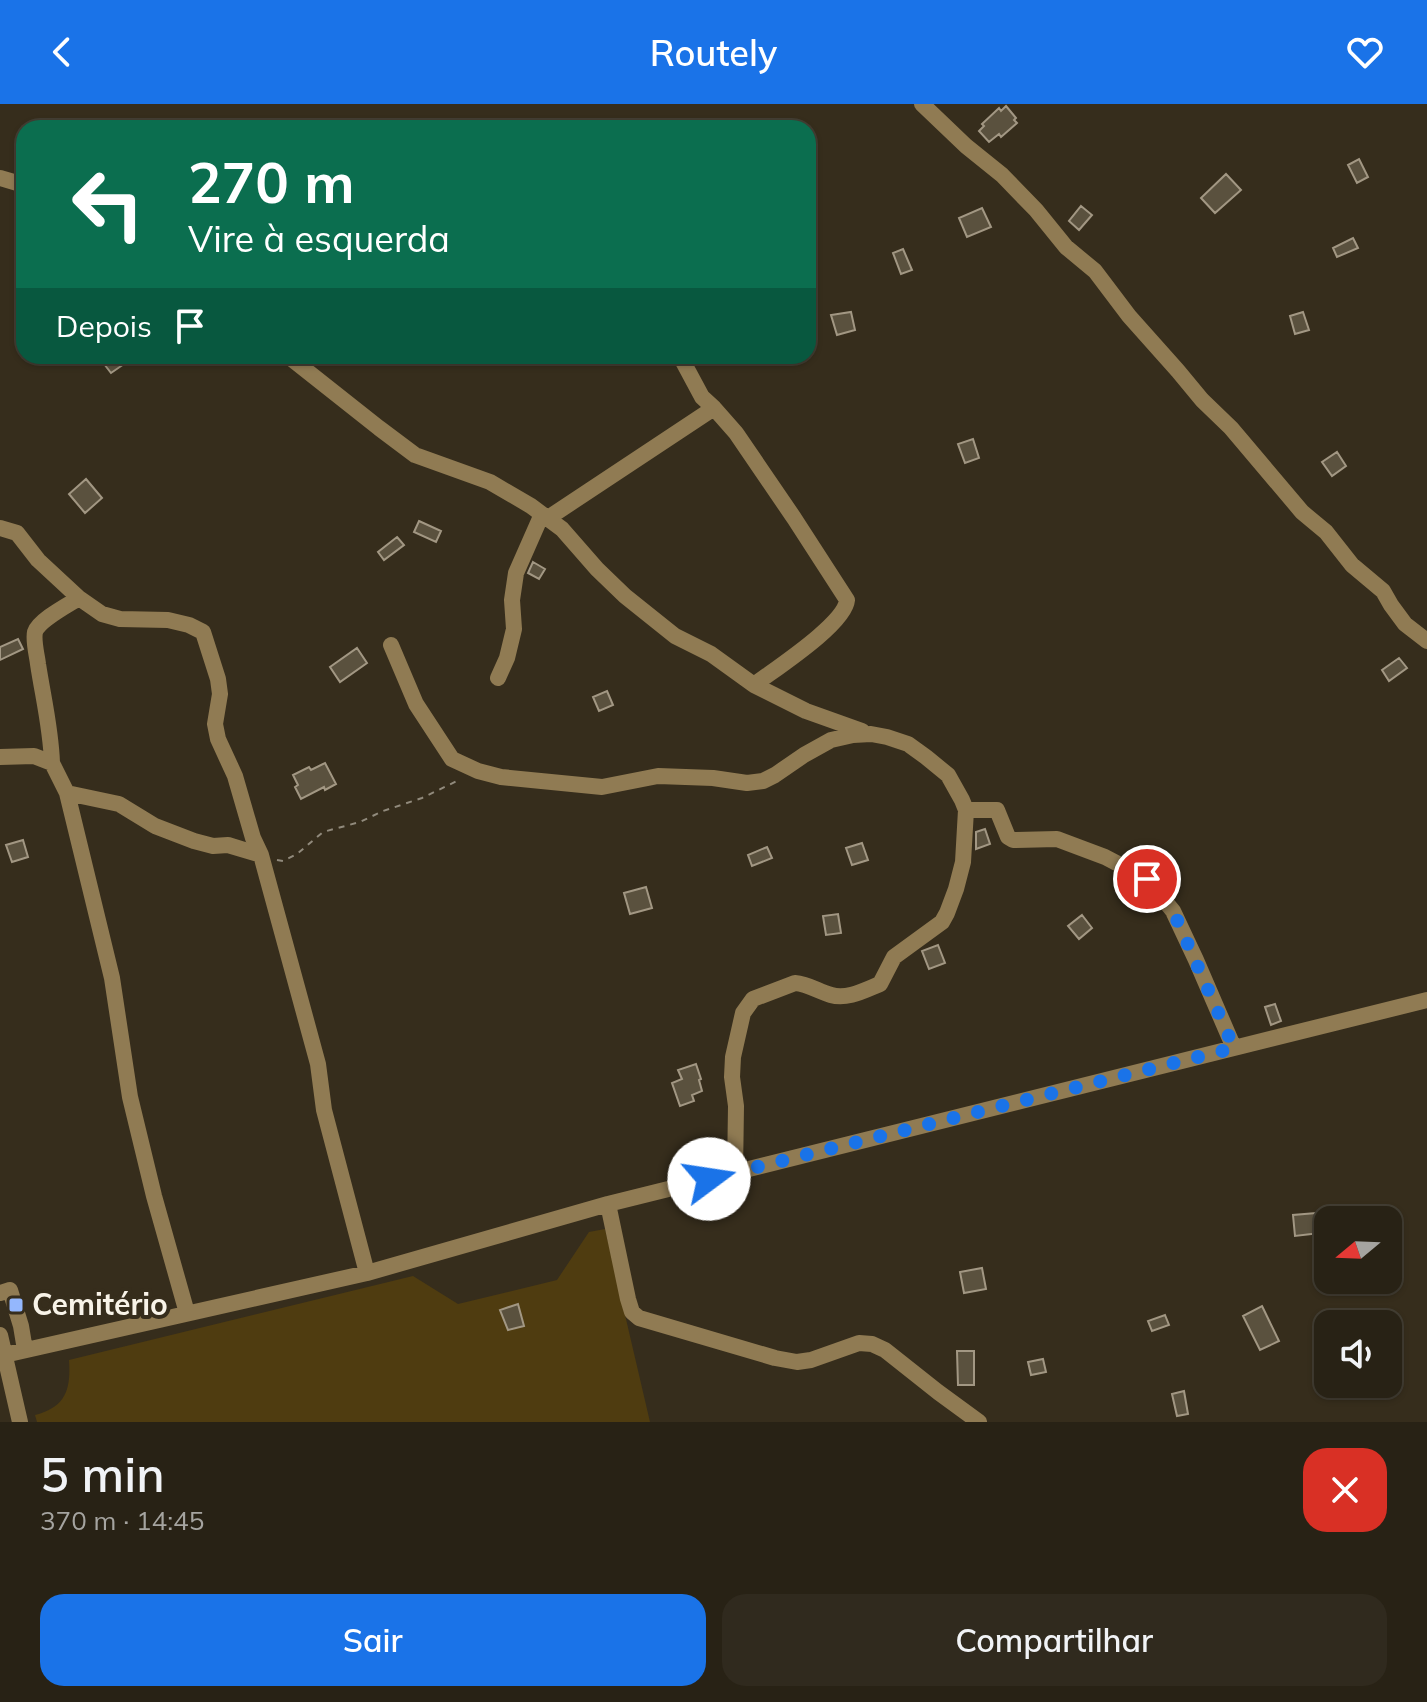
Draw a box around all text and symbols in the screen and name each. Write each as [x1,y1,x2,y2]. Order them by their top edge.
icon: back [40,30,84,74]
text: Routely [650,30,777,75]
icon: heart [1343,30,1387,74]
text: 270 m [188,147,355,217]
icon: left [56,152,160,256]
text: Vire à esquerda [188,216,450,261]
icon: arrive [168,304,212,348]
text: Depois [56,307,152,345]
pin [1113,845,1181,913]
icon: arrive [1125,857,1169,901]
position arrow [667,1137,751,1221]
north arrow [1314,1206,1402,1294]
map controls [1314,1206,1402,1398]
place label: Cemitério [32,1285,168,1323]
marker: Cemitério [7,1296,25,1314]
button: sound [1314,1310,1402,1398]
text: 5 min [40,1444,165,1504]
button: close [1303,1448,1387,1532]
text: 370 m · 14:45 [40,1504,204,1537]
button: Sair [40,1594,706,1686]
button: Compartilhar [722,1594,1387,1686]

